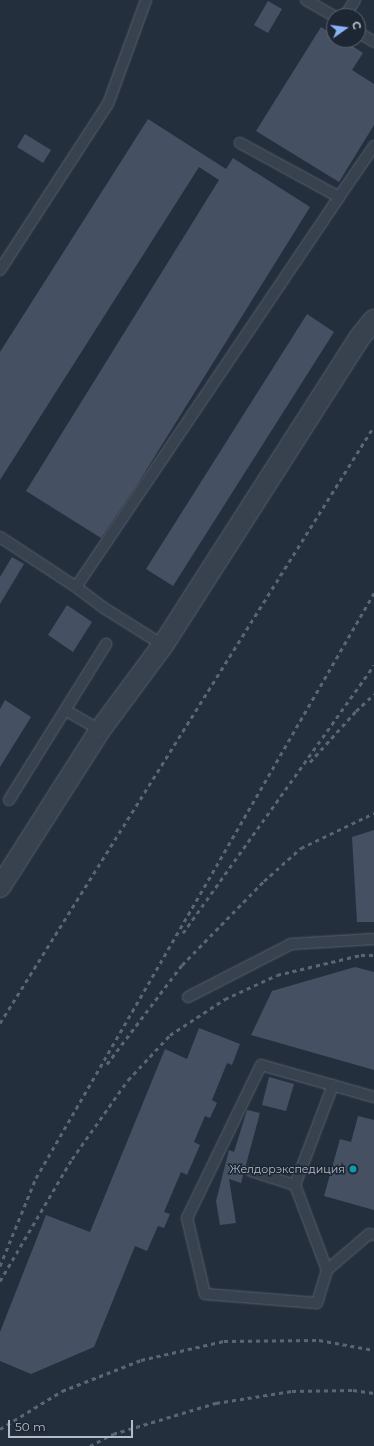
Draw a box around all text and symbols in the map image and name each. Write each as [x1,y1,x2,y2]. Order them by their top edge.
north arrow [326,8,366,48]
text: С [349,20,364,31]
place label: Желдорэкспедиция [230,1162,345,1176]
marker: Желдорэкспедиция [348,1164,358,1174]
scale bar [10,1412,135,1438]
text: 50 m [15,1419,46,1434]

